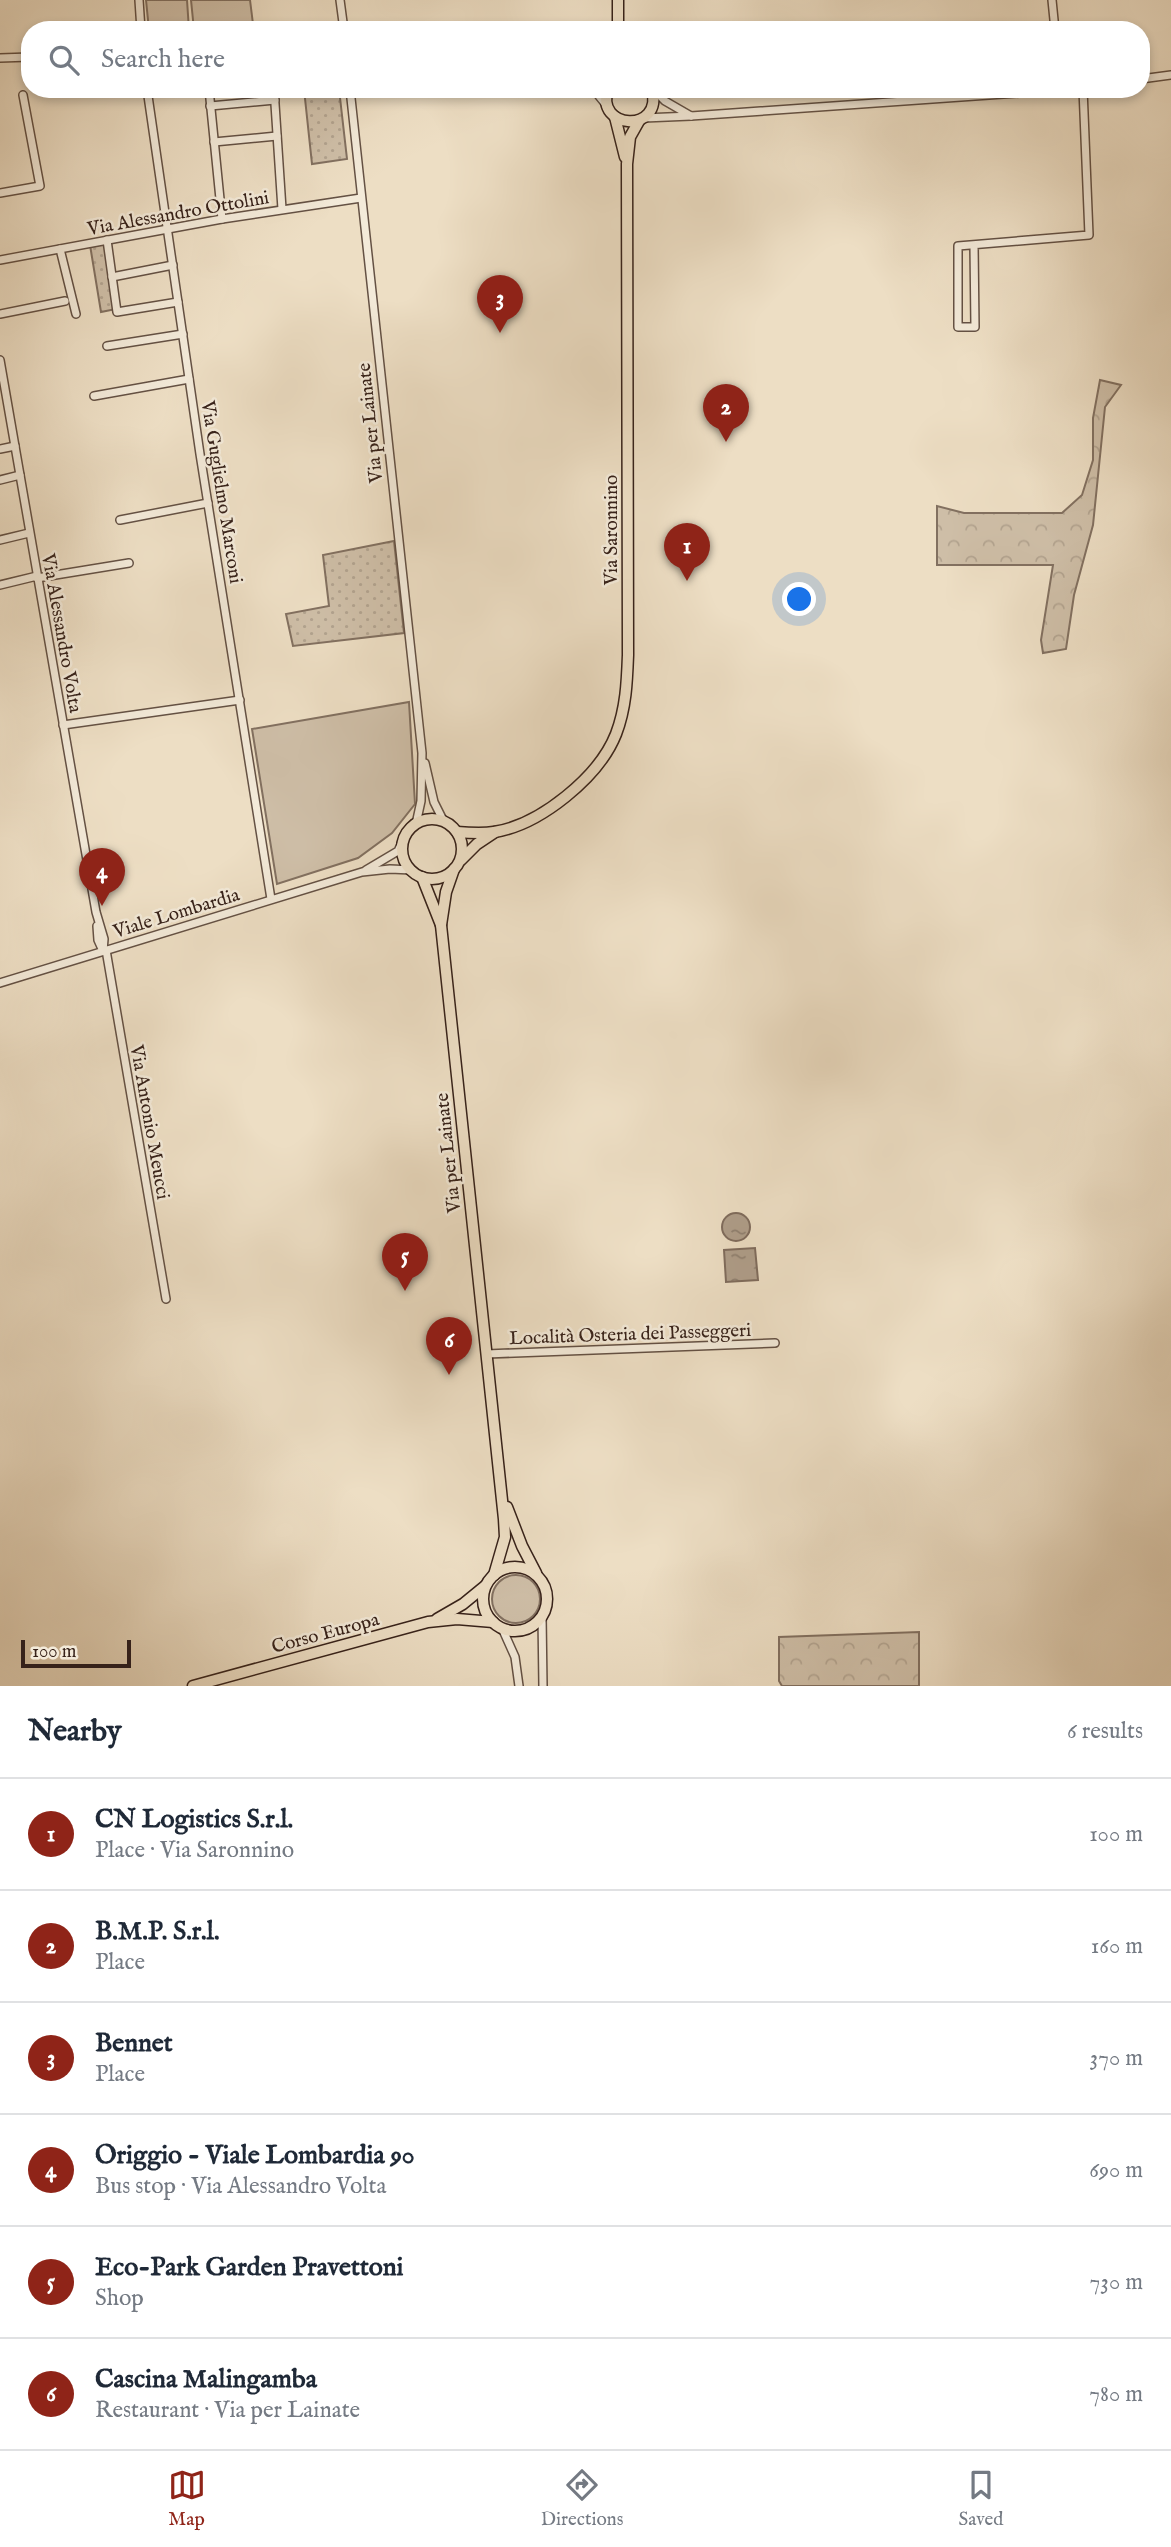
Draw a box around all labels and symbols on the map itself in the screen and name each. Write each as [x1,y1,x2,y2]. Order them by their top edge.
street label: Via Alessandro Ottolini [85,186,271,242]
pin: 3 [477,275,523,333]
street label: Via per Lainate [353,361,389,485]
pin: 2 [703,384,749,442]
street label: Via Guglielmo Marconi [195,398,247,585]
street label: Via Saronnino [600,475,624,586]
pin: 1 [664,523,710,581]
street label: Via Alessandro Volta [35,551,87,716]
your location [782,582,816,616]
pin: 4 [79,848,125,906]
street label: Viale Lombardia [109,883,243,945]
street label: Via Antonio Meucci [123,1042,174,1202]
street label: Via per Lainate [431,1091,467,1215]
pin: 5 [382,1233,428,1291]
pin: 6 [426,1317,472,1375]
street label: Località Osteria dei Passeggeri [509,1319,751,1351]
street label: Corso Europa [269,1608,383,1660]
scale bar [21,1637,131,1669]

